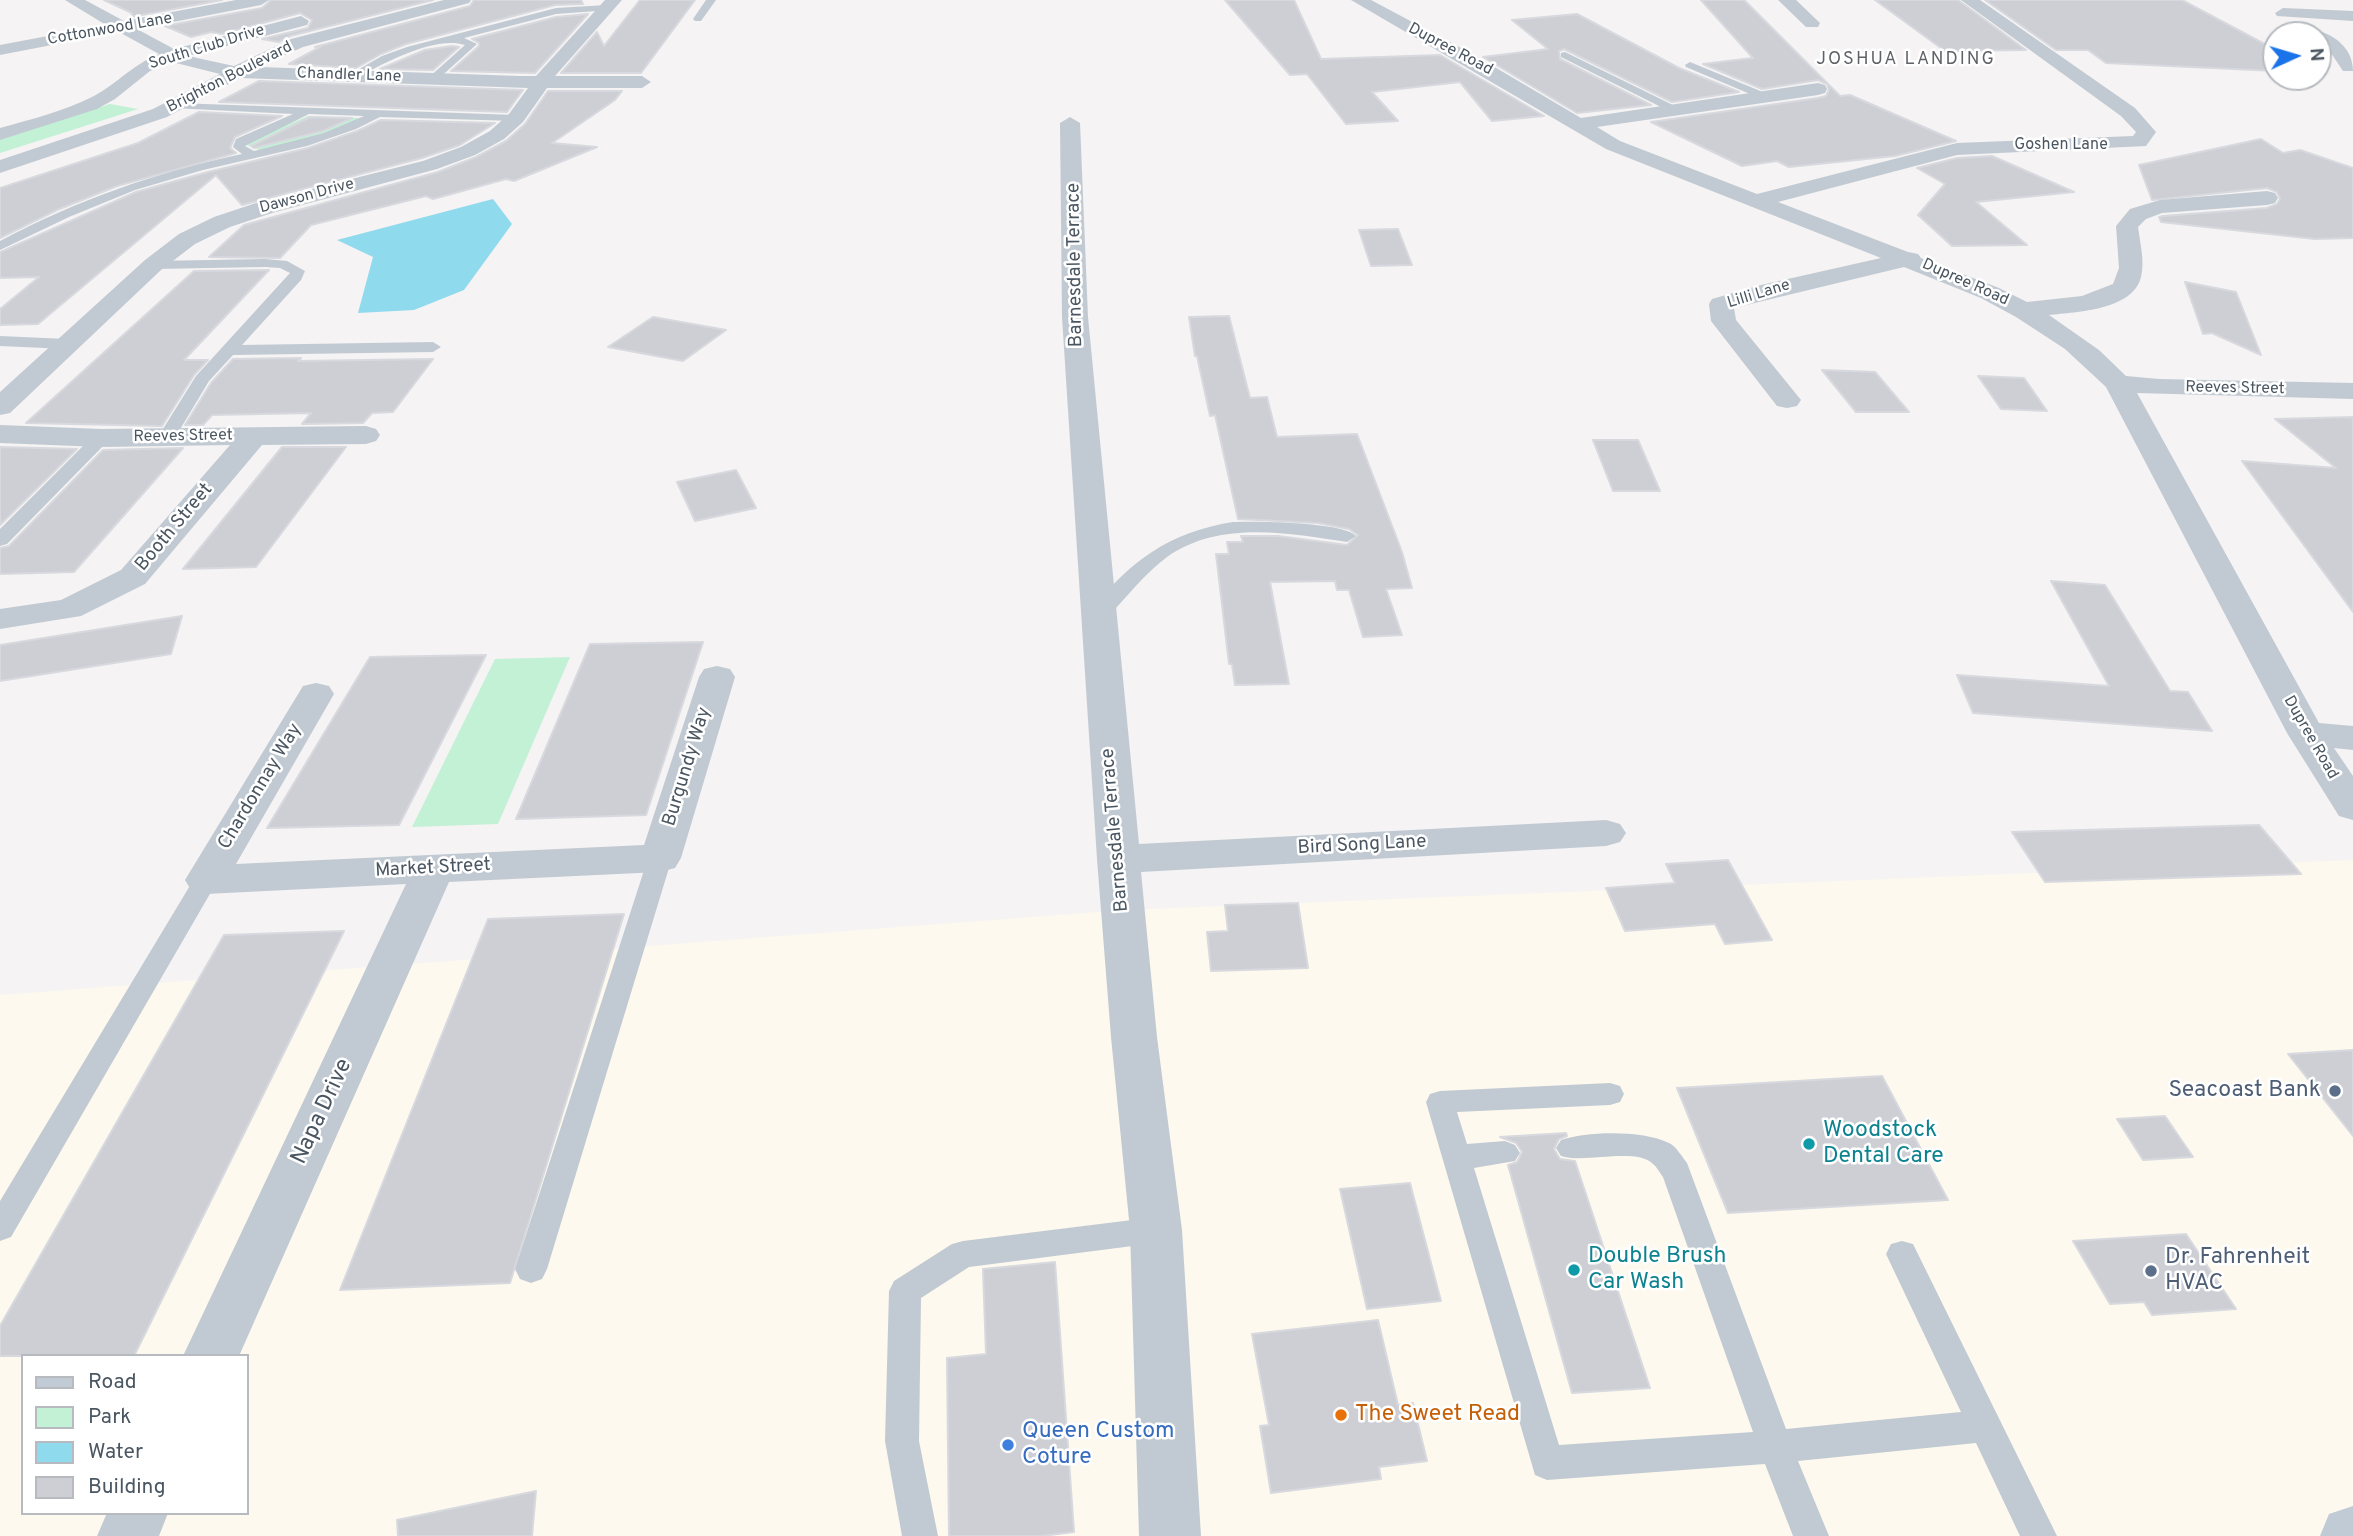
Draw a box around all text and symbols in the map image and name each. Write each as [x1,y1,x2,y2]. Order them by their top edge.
street label: Cottonwood Lane [46,10,174,50]
street label: Dupree Road [1404,20,1496,80]
street label: South Club Drive [147,21,267,75]
north arrow [2262,21,2332,91]
street label: Brighton Boulevard [164,38,296,118]
text: N [2304,47,2328,62]
district label: JOSHUA LANDING [1818,49,1994,71]
street label: Chandler Lane [296,65,402,87]
street label: Goshen Lane [2014,136,2108,156]
street label: Dawson Drive [258,175,356,219]
street label: Barnesdale Terrace [1063,183,1089,347]
street label: Dupree Road [1919,255,2011,311]
street label: Lilli Lane [1725,276,1793,314]
street label: Reeves Street [2185,379,2285,399]
street label: Reeves Street [133,427,233,447]
street label: Booth Street [131,479,219,577]
street label: Dupree Road [2278,693,2342,783]
street label: Burgundy Way [659,705,717,829]
street label: Chardonnay Way [214,720,308,854]
street label: Barnesdale Terrace [1097,747,1135,913]
street label: Bird Song Lane [1297,831,1427,861]
street label: Market Street [375,855,491,883]
street label: Napa Drive [287,1055,359,1169]
place label: Seacoast Bank [2168,1077,2321,1105]
marker: Seacoast Bank [2327,1083,2343,1099]
place label: Woodstock Dental Care [1823,1117,1944,1171]
marker: Woodstock Dental Care [1801,1136,1817,1152]
place label: Double Brush Car Wash [1588,1243,1726,1297]
place label: Dr. Fahrenheit HVAC [2165,1244,2310,1298]
marker: Double Brush Car Wash [1566,1262,1582,1278]
marker: Dr. Fahrenheit HVAC [2143,1263,2159,1279]
legend [21,1354,248,1515]
text: Road [88,1369,137,1396]
place label: The Sweet Read [1355,1401,1520,1429]
text: Park [88,1404,131,1431]
marker: The Sweet Read [1333,1407,1349,1423]
place label: Queen Custom Coture [1022,1418,1174,1472]
marker: Queen Custom Coture [1000,1437,1016,1453]
text: Water [88,1439,143,1466]
text: Building [88,1474,166,1501]

